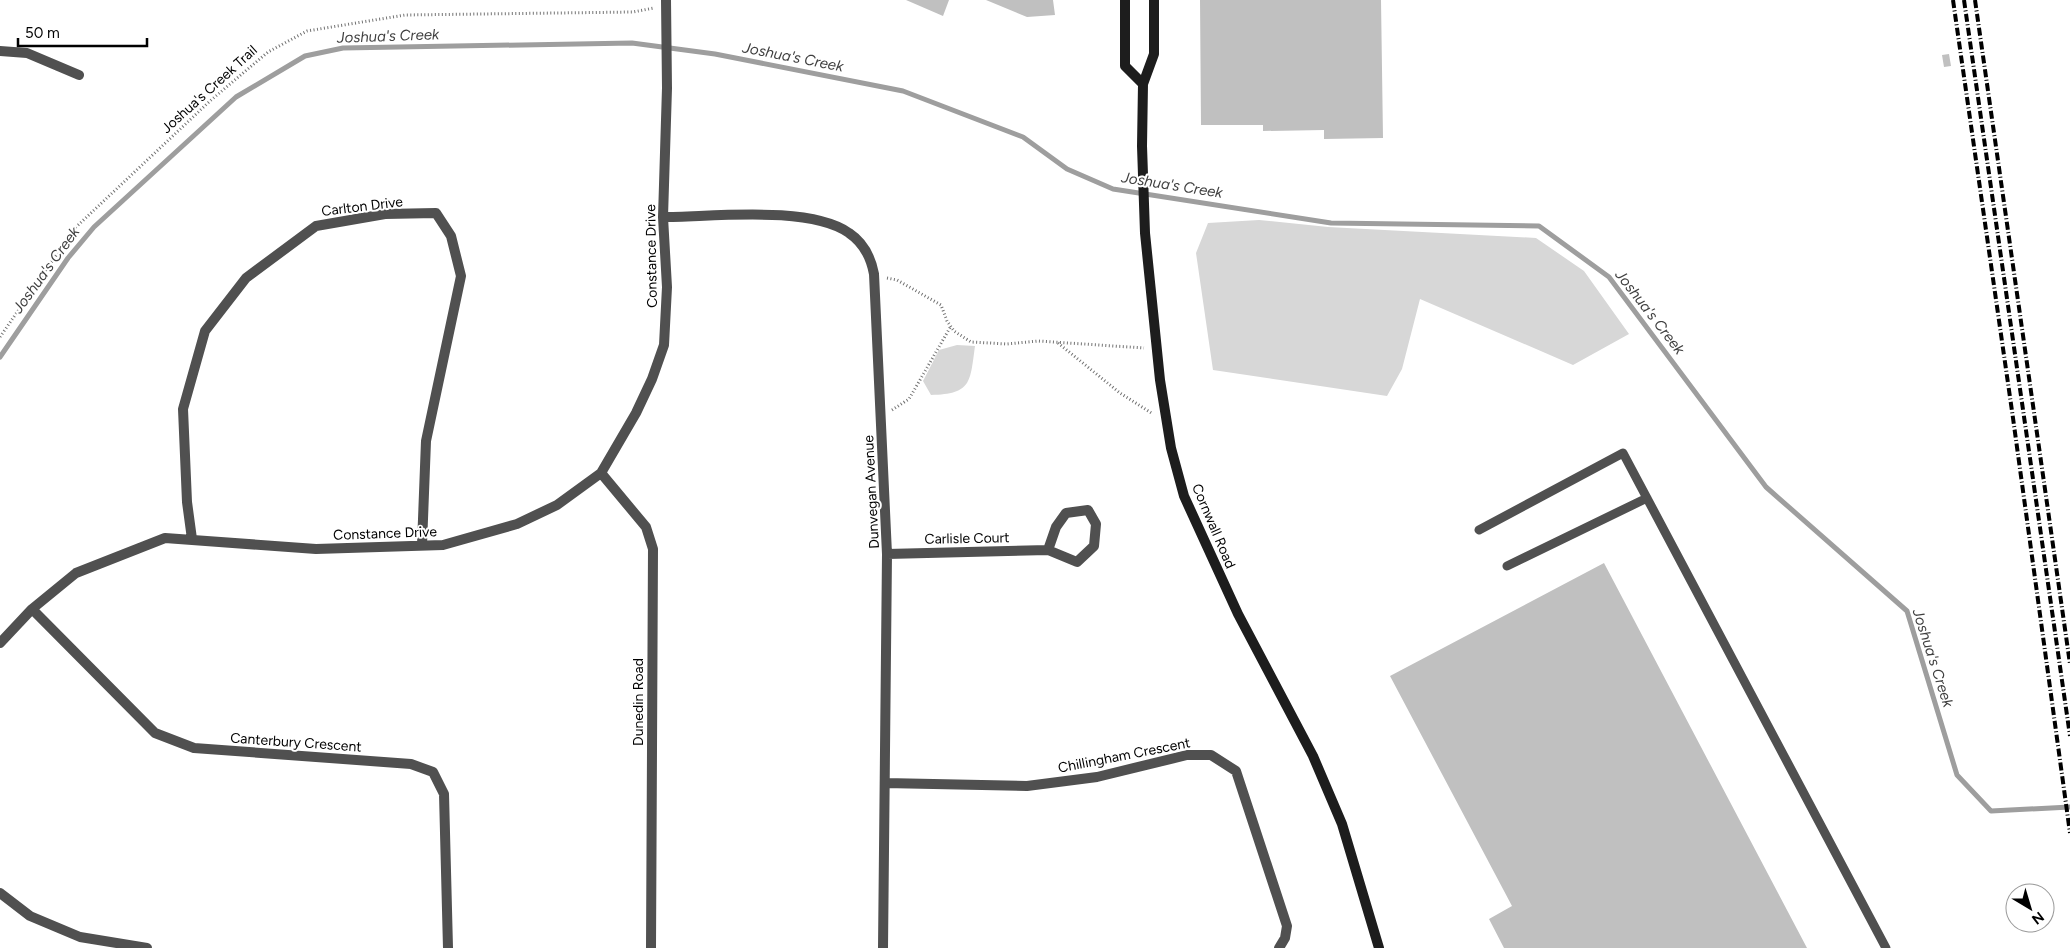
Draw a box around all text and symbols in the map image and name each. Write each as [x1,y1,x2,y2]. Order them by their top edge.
scale bar [18,15,146,47]
text: 50 m [25,24,60,42]
water label: Joshua's Creek [336,25,440,47]
water label: Joshua's Creek [740,38,846,76]
street label: Joshua's Creek Trail [158,42,261,137]
water label: Joshua's Creek [1119,168,1225,202]
street label: Carlton Drive [320,193,404,220]
street label: Constance Drive [642,204,661,308]
water label: Joshua's Creek [8,223,84,318]
water label: Joshua's Creek [1611,265,1689,358]
street label: Dunvegan Avenue [860,434,883,549]
street label: Cornwall Road [1188,481,1239,571]
street label: Constance Drive [333,523,438,544]
street label: Carlisle Court [924,529,1010,548]
water label: Joshua's Creek [1908,606,1958,710]
street label: Dunedin Road [630,658,647,746]
street label: Canterbury Crescent [230,729,362,756]
street label: Chillingham Crescent [1057,734,1192,777]
north arrow [2005,883,2055,933]
text: N [2028,908,2047,928]

